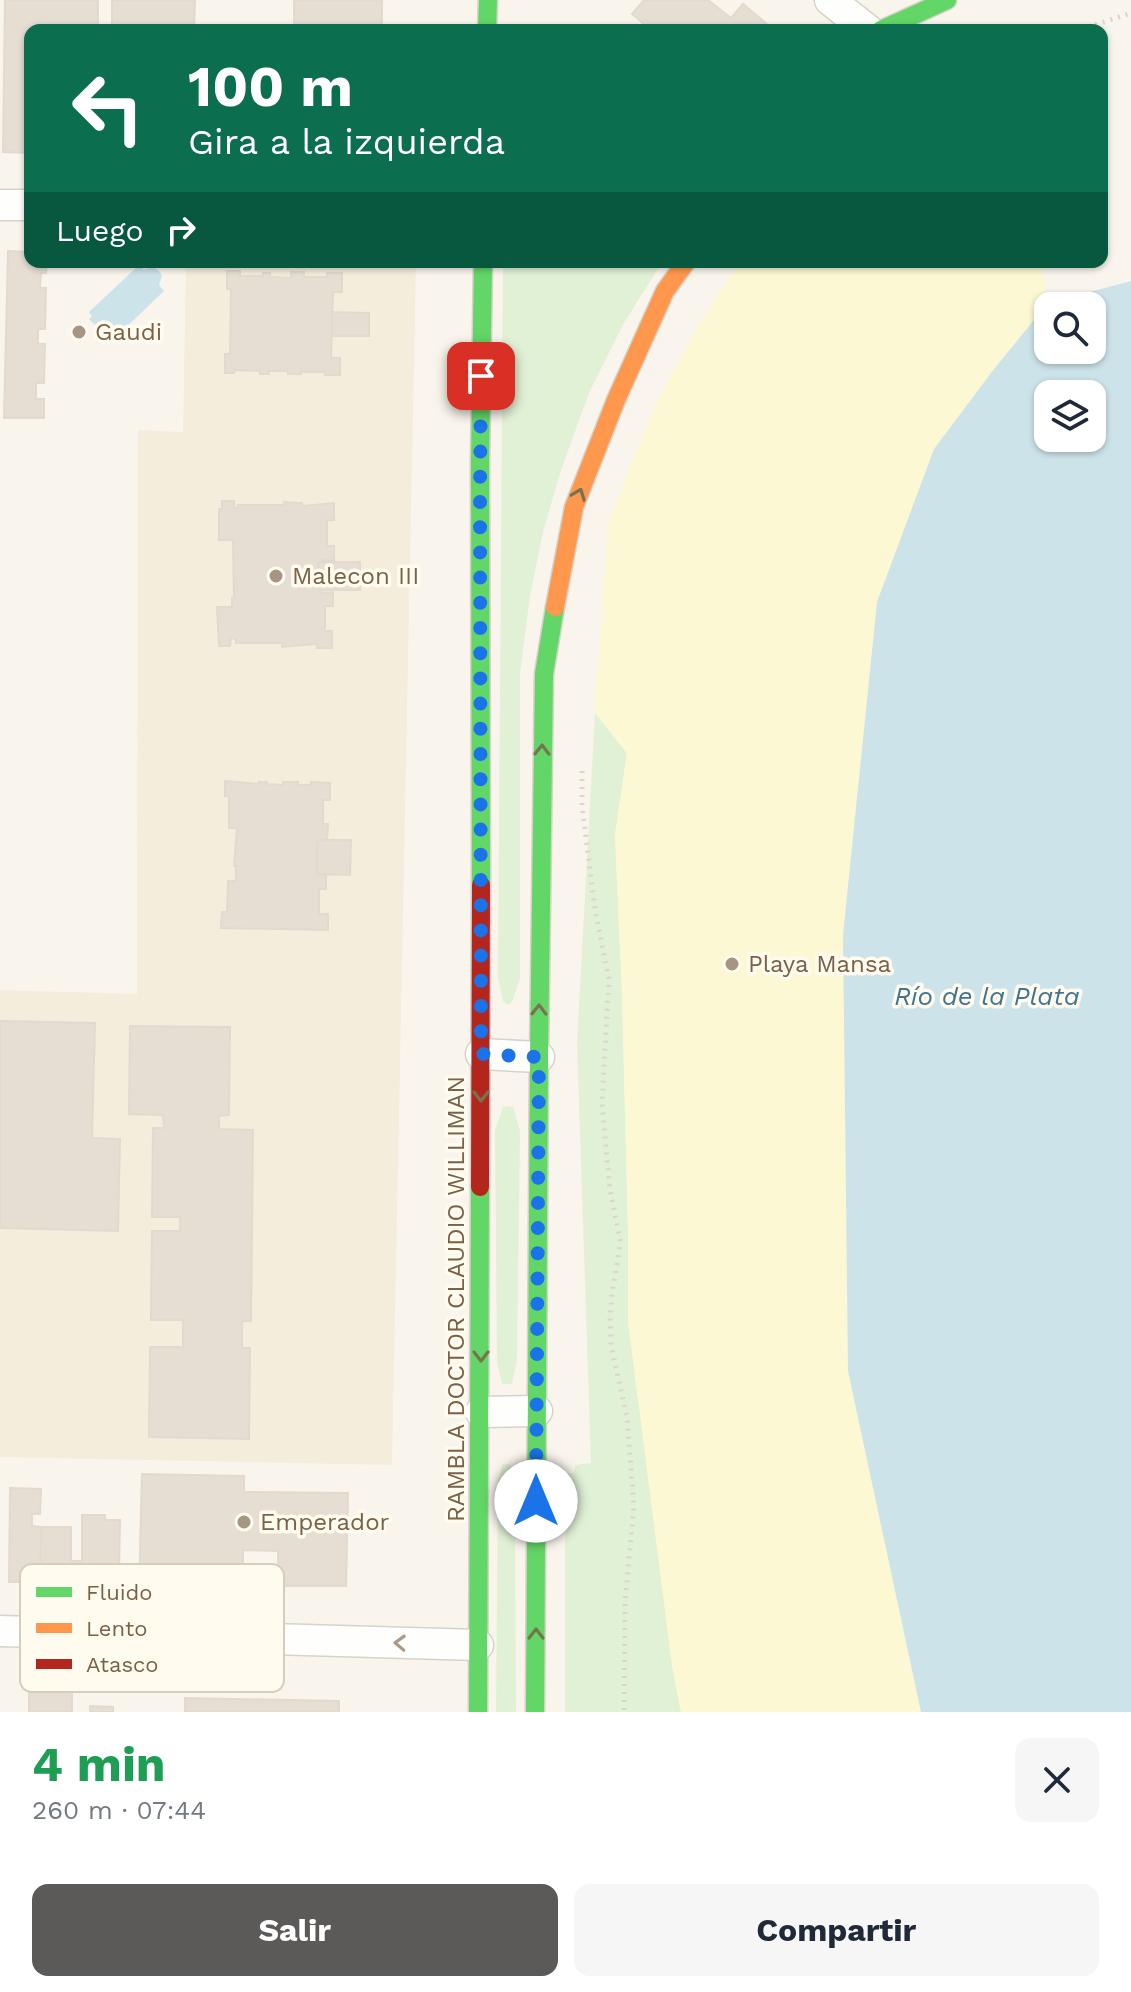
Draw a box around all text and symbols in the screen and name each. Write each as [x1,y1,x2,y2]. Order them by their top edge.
text: 100 m [188,54,353,120]
icon: left [56,56,160,160]
text: Gira a la izquierda [188,121,505,163]
icon: right [159,208,203,252]
text: Luego [56,213,143,248]
map controls [1034,292,1106,452]
button: search [1034,292,1106,364]
place label: Gaudi [95,318,162,346]
marker: Gaudi [70,323,88,341]
pin [447,342,515,410]
icon: arrive [459,354,503,398]
button: layers [1034,380,1106,452]
one-way arrow [569,488,586,502]
place label: Malecon III [292,562,419,590]
marker: Malecon III [267,567,285,585]
one-way arrow [533,743,551,756]
place label: Playa Mansa [748,950,891,978]
marker: Playa Mansa [723,955,741,973]
water label: Río de la Plata [894,981,1080,1011]
one-way arrow [531,1003,548,1016]
street label: RAMBLA DOCTOR CLAUDIO WILLIMAN [442,1076,470,1522]
one-way arrow [472,1090,490,1103]
one-way arrow [472,1350,490,1363]
position arrow [494,1459,578,1543]
place label: Emperador [260,1508,390,1536]
marker: Emperador [235,1513,253,1531]
legend [20,1564,284,1692]
text: Fluido [86,1580,153,1605]
text: Lento [86,1616,147,1641]
one-way arrow [527,1627,545,1640]
one-way arrow [393,1634,406,1651]
text: Atasco [86,1652,159,1677]
text: 4 min [32,1736,166,1793]
button: close [1015,1738,1099,1822]
text: 260 m · 07:44 [32,1795,206,1825]
button: Salir [32,1884,558,1976]
button: Compartir [574,1884,1099,1976]

